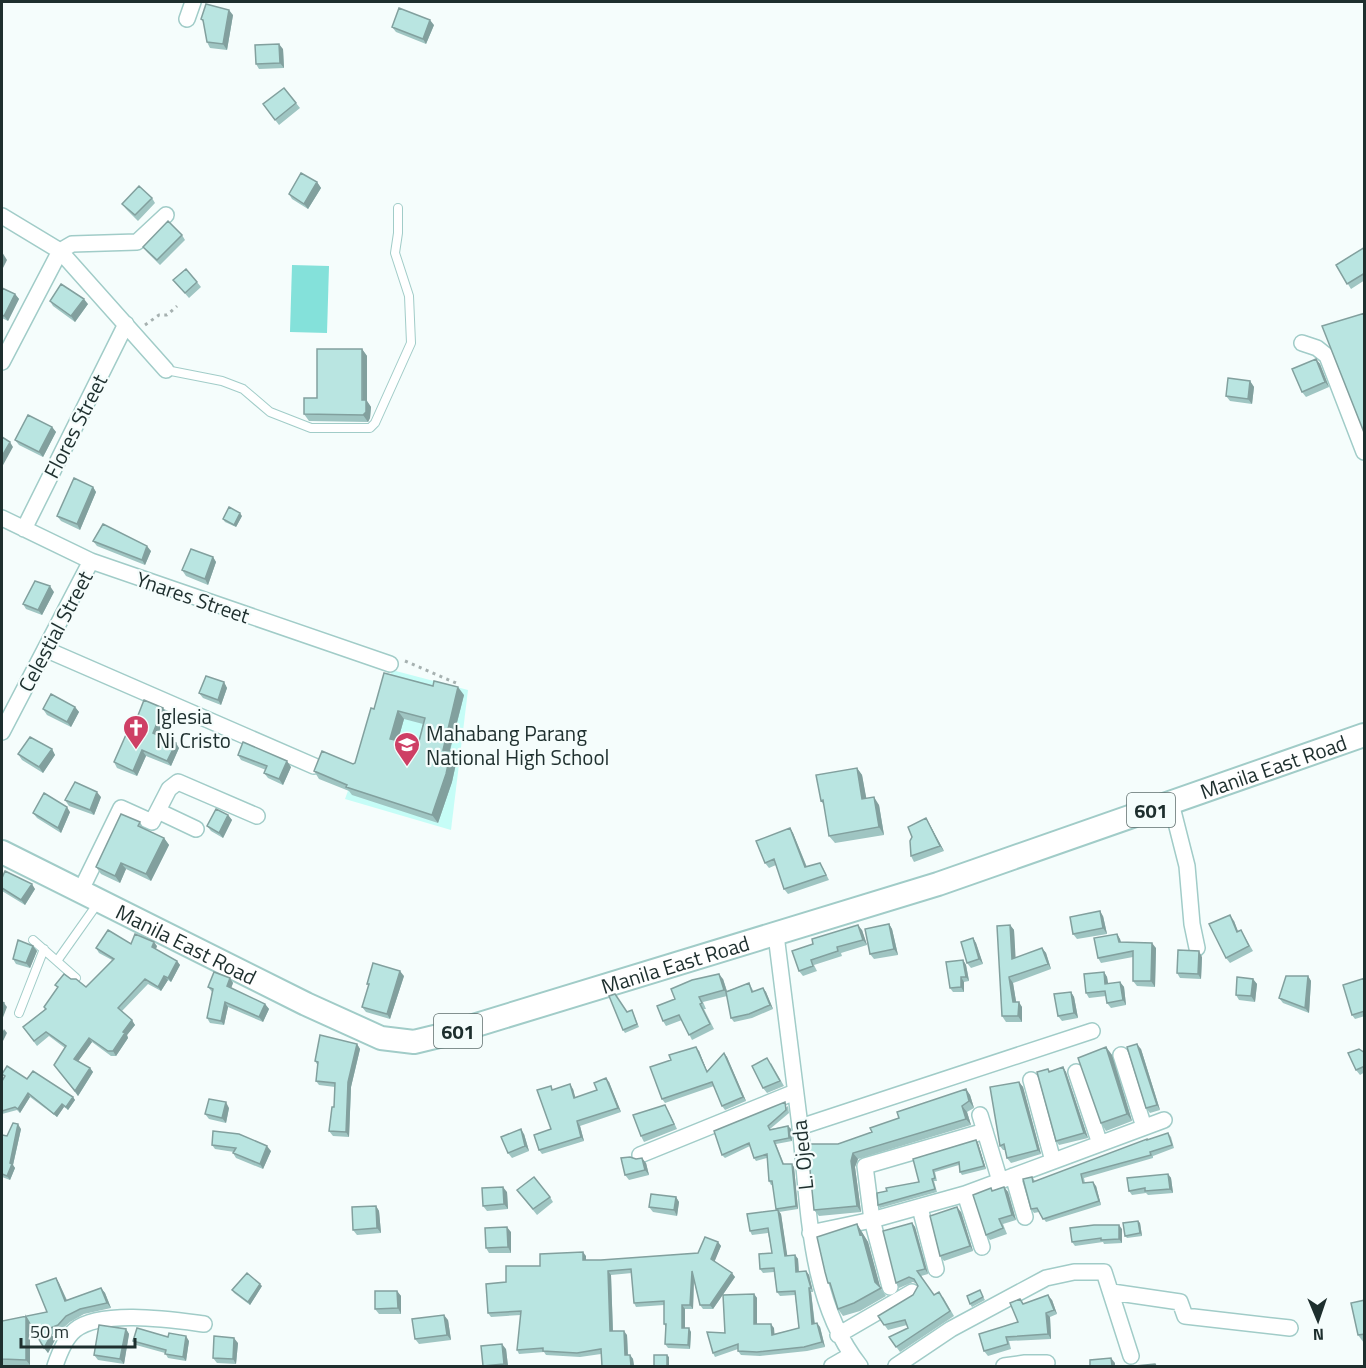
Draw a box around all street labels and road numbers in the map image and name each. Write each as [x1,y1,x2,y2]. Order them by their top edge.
street label: Flores Street [35,368,115,484]
street label: Ynares Street [132,563,255,632]
street label: Celestial Street [10,564,101,697]
street label: Manila East Road [1196,726,1351,807]
road number: 601 [1127,793,1175,827]
street label: Manila East Road [110,895,262,993]
street label: Manila East Road [597,927,753,1002]
road number: 601 [434,1014,482,1048]
street label: L. Ojeda [782,1118,822,1191]

